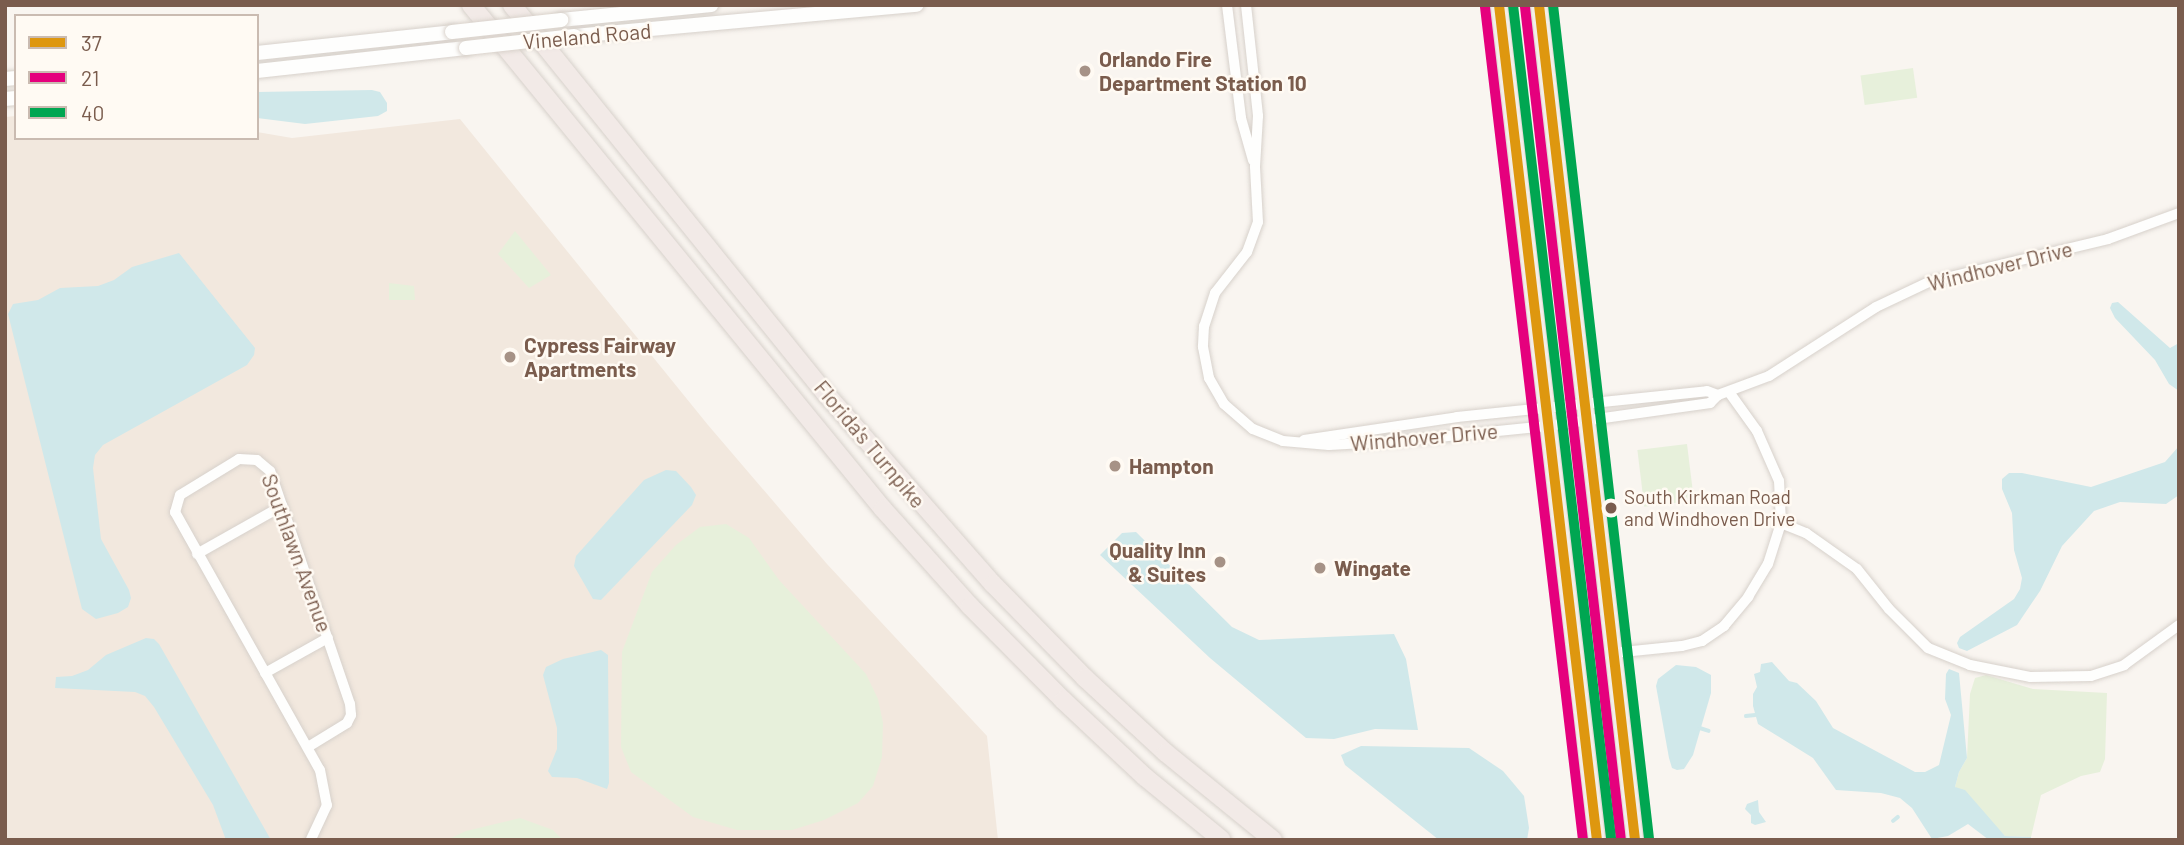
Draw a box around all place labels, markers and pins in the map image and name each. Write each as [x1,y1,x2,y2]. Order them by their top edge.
place label: Orlando Fire Department Station 10 [1099,46,1307,96]
marker: Orlando Fire Department Station 10 [1077,63,1093,79]
place label: Cypress Fairway Apartments [524,332,676,382]
marker: Cypress Fairway Apartments [502,349,518,365]
place label: Hampton [1129,453,1214,479]
marker: Hampton [1107,458,1123,474]
place label: South Kirkman Road and Windhoven Drive [1624,486,1795,530]
marker: South Kirkman Road and Windhoven Drive [1604,501,1618,515]
place label: Quality Inn & Suites [1109,537,1206,587]
marker: Quality Inn & Suites [1212,554,1228,570]
place label: Wingate [1334,555,1411,581]
marker: Wingate [1312,560,1328,576]

